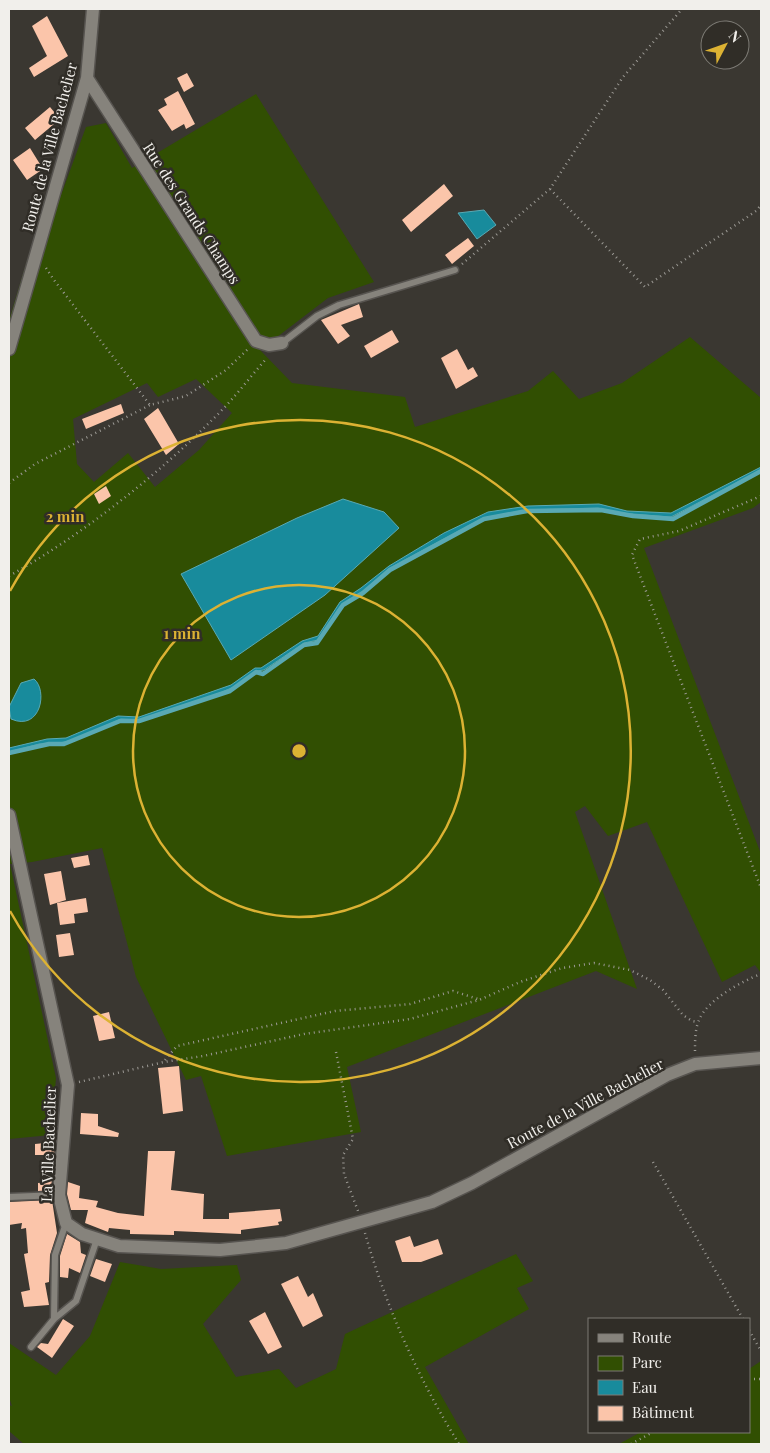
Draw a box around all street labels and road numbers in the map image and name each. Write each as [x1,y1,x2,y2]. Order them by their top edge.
street label: Route de la Ville Bachelier [17,60,81,234]
street label: Rue des Grands Champs [139,139,245,287]
street label: Route de la Ville Bachelier [503,1053,667,1153]
street label: La Ville Bachelier [36,1085,60,1202]

